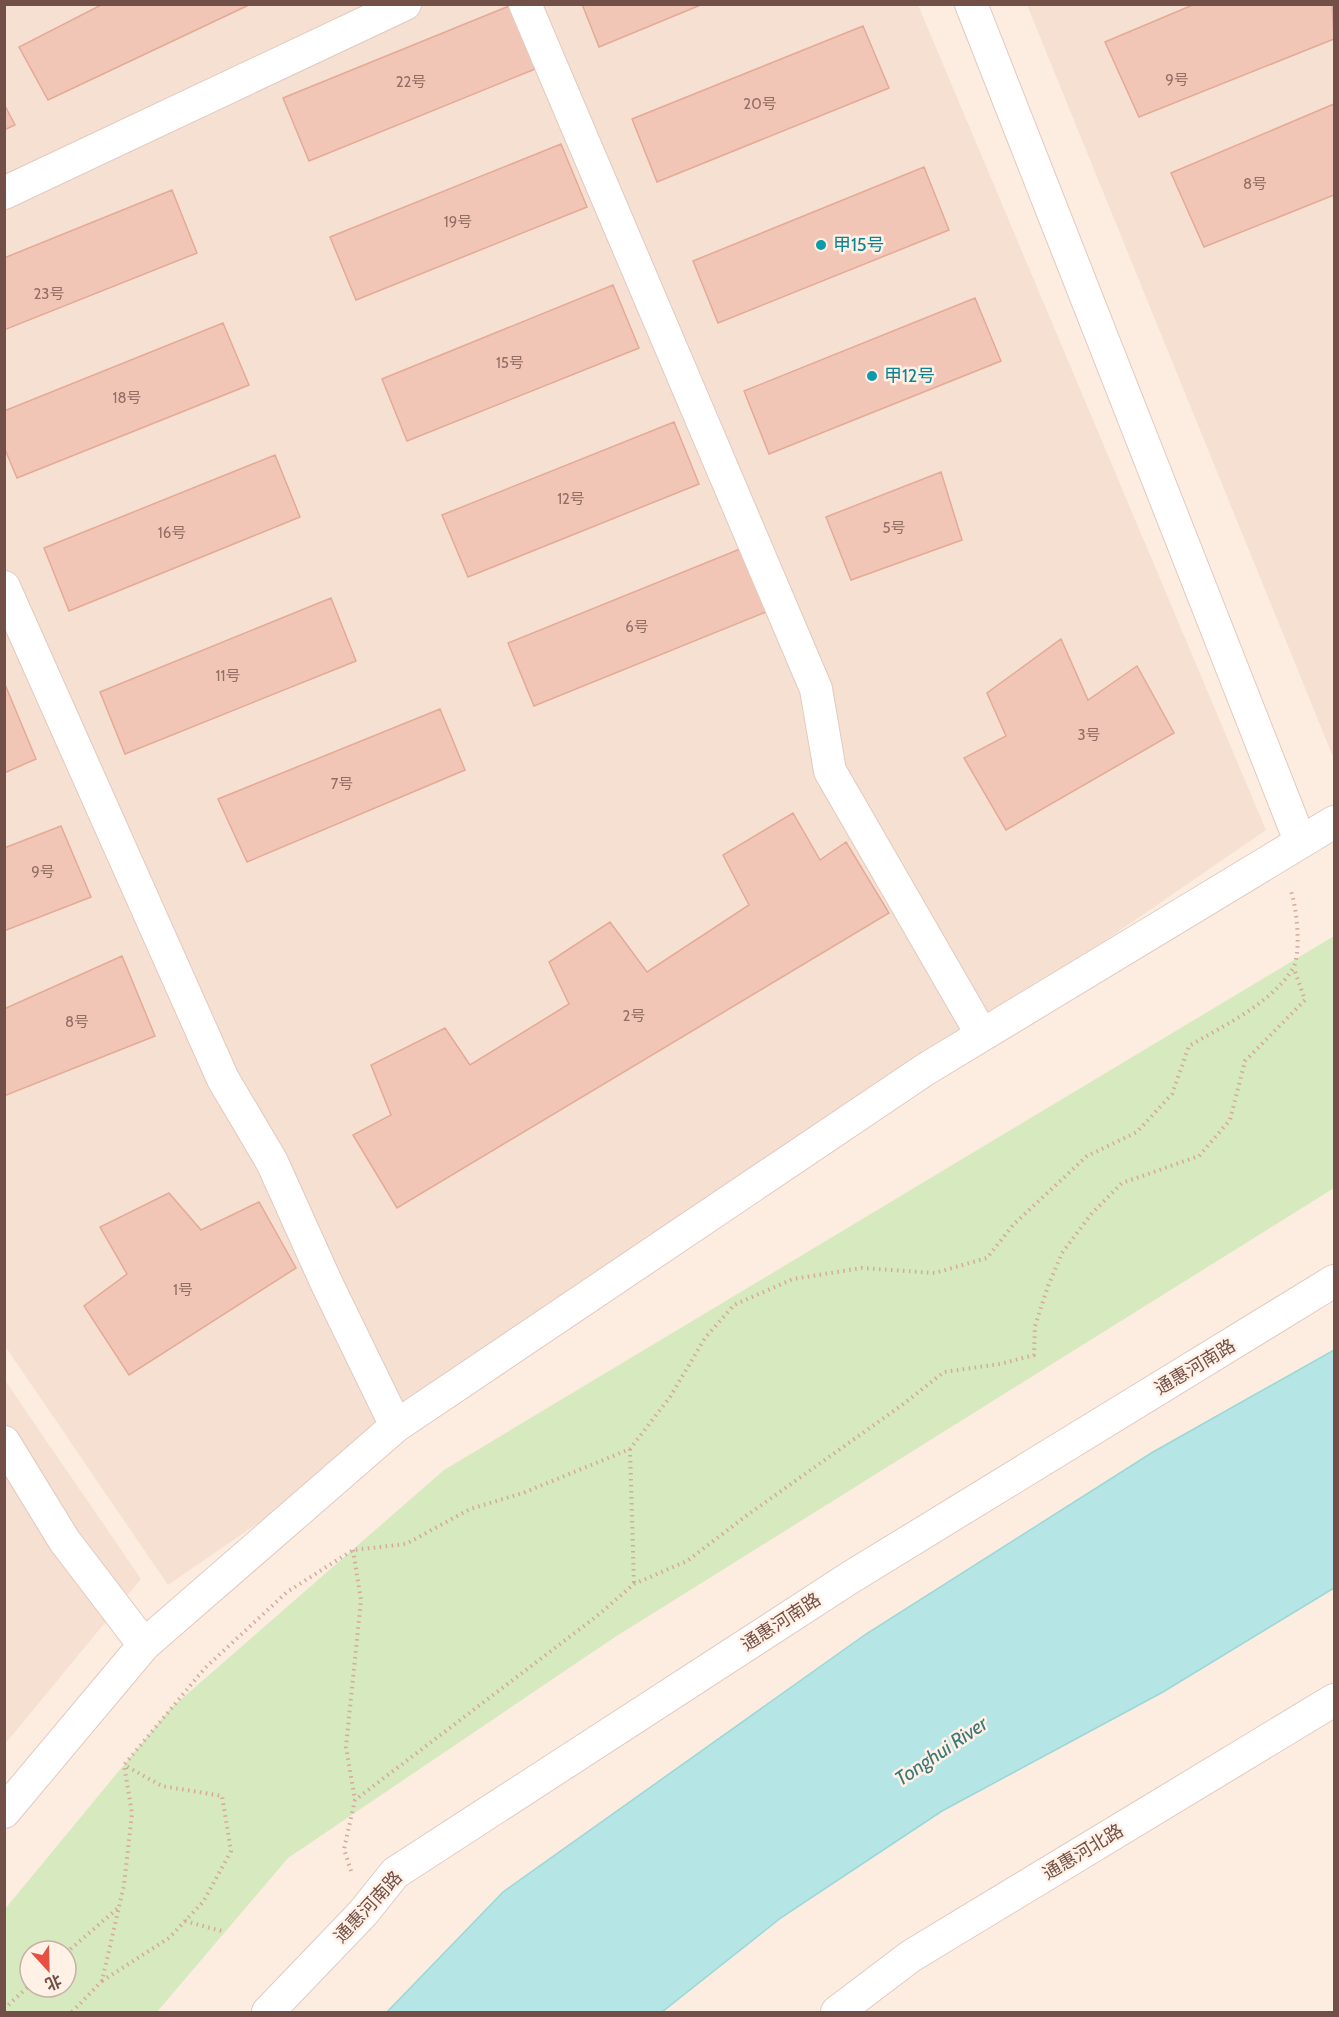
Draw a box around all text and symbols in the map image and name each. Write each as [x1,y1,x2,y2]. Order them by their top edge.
house number: 9号 [1165,71,1189,89]
house number: 22号 [396,73,426,91]
house number: 20号 [743,95,777,113]
house number: 8号 [1243,175,1267,193]
house number: 19号 [444,213,472,231]
place label: 甲15号 [833,234,885,256]
marker: 甲15号 [814,238,828,252]
house number: 23号 [34,285,64,303]
house number: 15号 [496,354,524,372]
place label: 甲12号 [884,365,935,387]
marker: 甲12号 [865,369,879,383]
house number: 18号 [113,389,141,407]
house number: 12号 [557,490,585,508]
house number: 5号 [882,519,906,537]
house number: 16号 [158,524,186,542]
house number: 6号 [625,618,649,636]
house number: 11号 [216,667,240,685]
house number: 3号 [1077,726,1101,744]
house number: 7号 [331,775,353,793]
house number: 9号 [31,863,55,881]
house number: 2号 [623,1007,645,1025]
house number: 8号 [65,1013,89,1031]
house number: 1号 [173,1281,193,1299]
street label: 通惠河南路 [1151,1334,1239,1400]
street label: 通惠河南路 [737,1588,825,1656]
water label: Tonghui River [890,1711,993,1791]
street label: 通惠河北路 [1039,1819,1127,1885]
street label: 通惠河南路 [329,1867,407,1947]
north arrow [18,1939,78,1999]
text: 北 [42,1971,64,1994]

